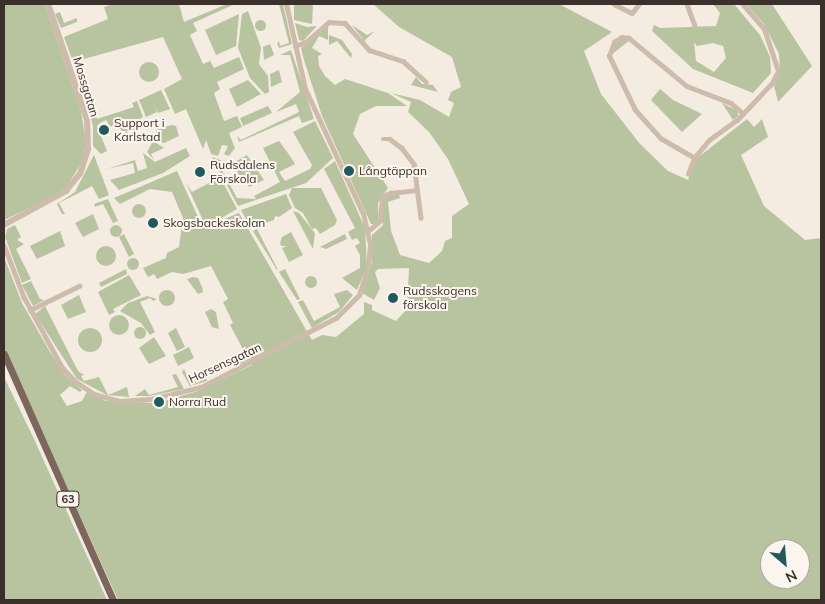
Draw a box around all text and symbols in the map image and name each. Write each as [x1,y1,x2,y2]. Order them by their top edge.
street label: Mossgatan [70,55,102,119]
place label: Support i Karlstad [114,116,165,144]
marker: Support i Karlstad [98,124,110,136]
place label: Rudsdalens Förskola [210,158,275,186]
place label: Långtäppan [359,164,427,178]
marker: Långtäppan [343,165,355,177]
marker: Rudsdalens Förskola [194,166,206,178]
place label: Skogsbackeskolan [163,216,265,230]
marker: Skogsbackeskolan [147,217,159,229]
place label: Rudsskogens förskola [403,284,477,312]
marker: Rudsskogens förskola [387,292,399,304]
street label: Horsensgatan [186,340,264,386]
place label: Norra Rud [169,395,226,409]
marker: Norra Rud [153,396,165,408]
road number: 63 [56,490,80,508]
north arrow [760,539,810,589]
text: N [783,566,800,587]

